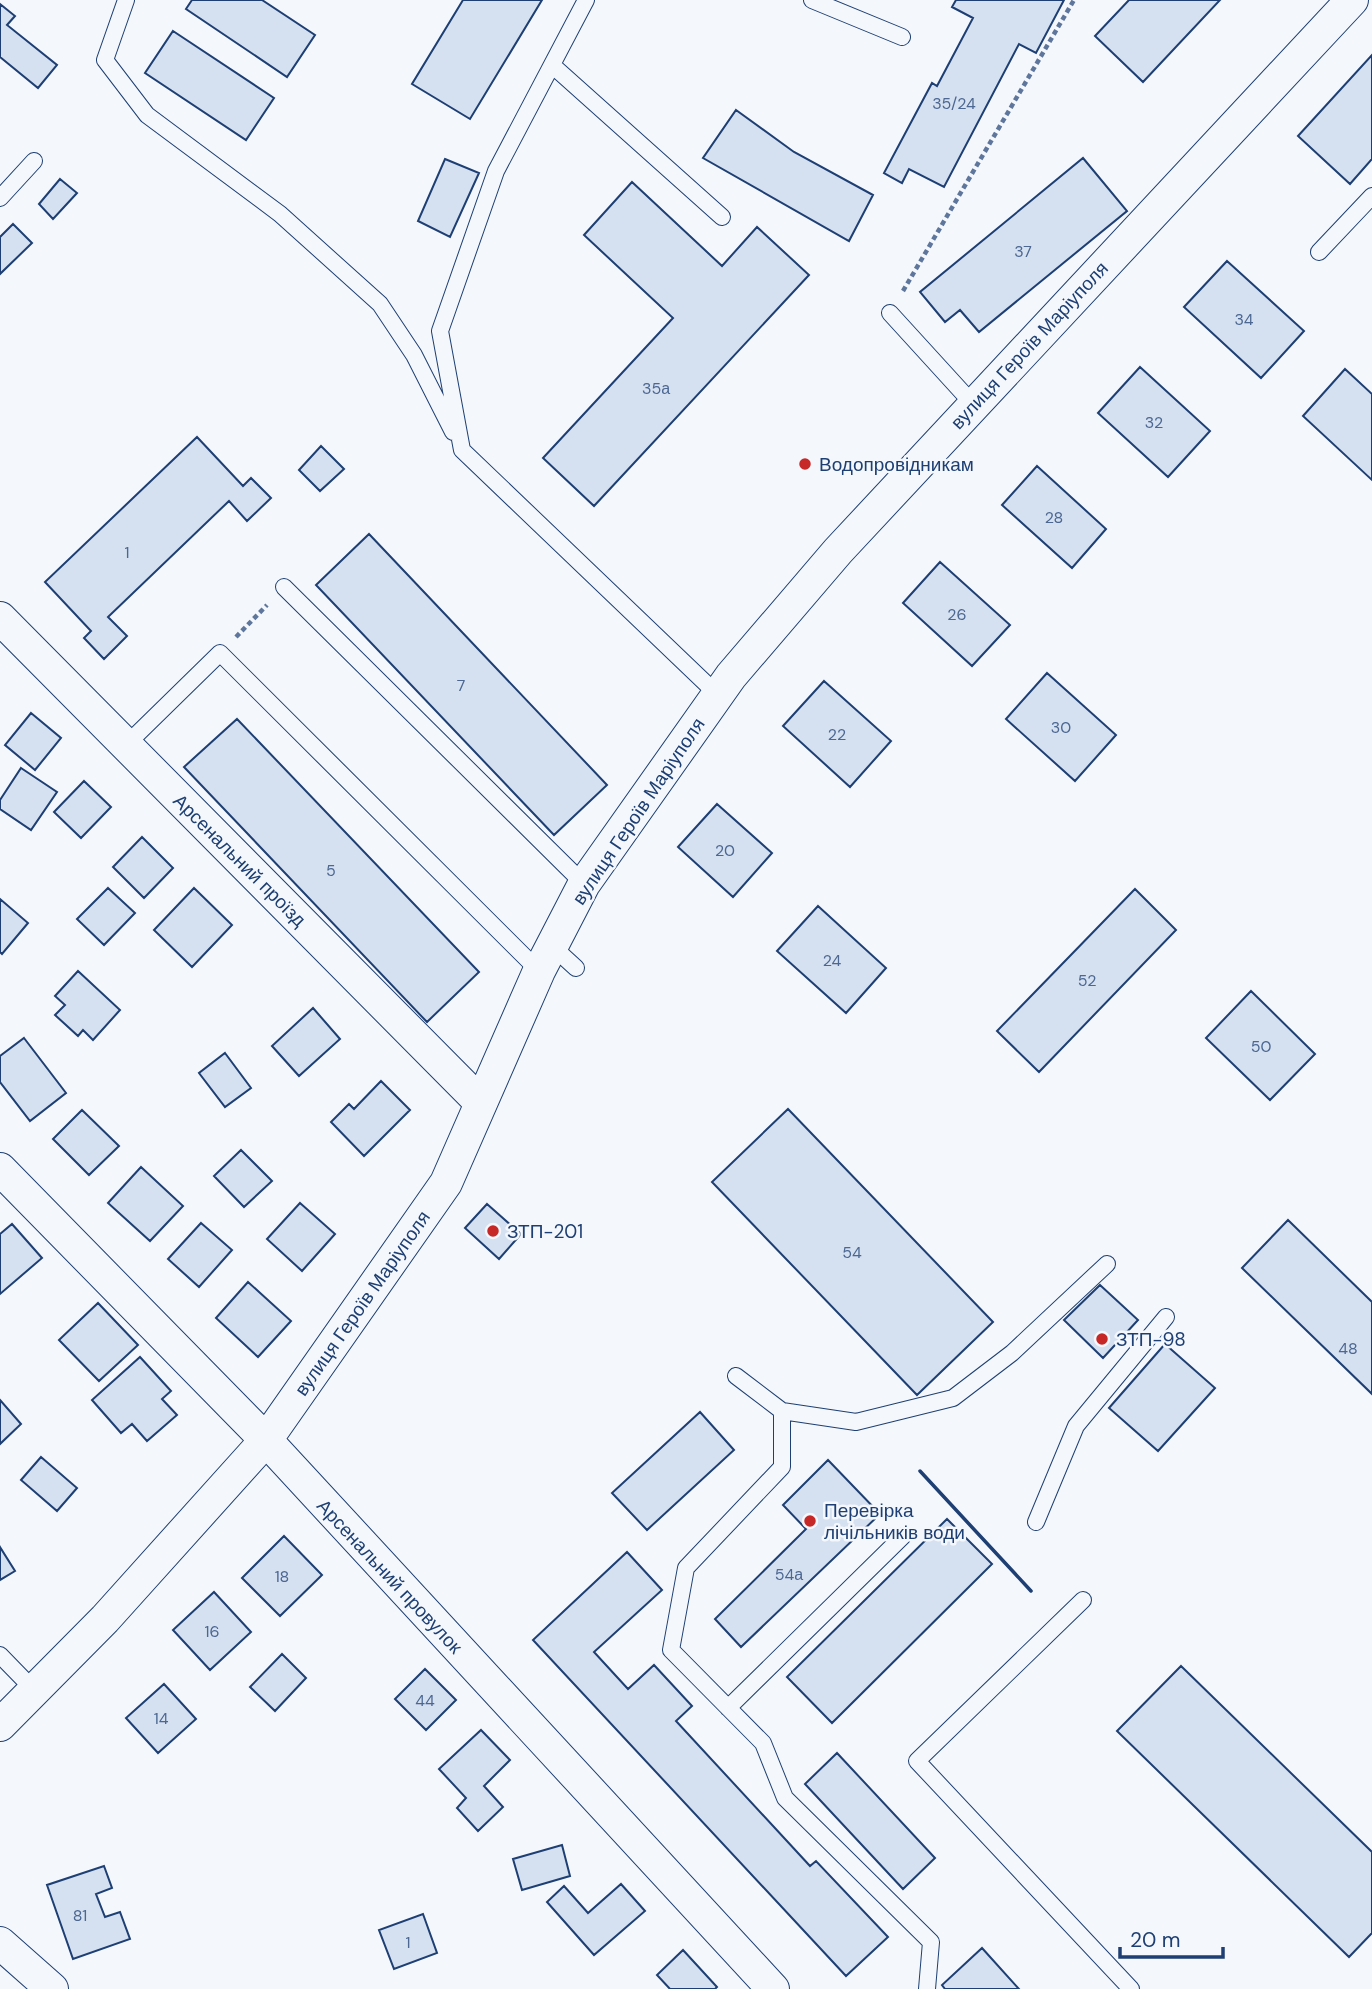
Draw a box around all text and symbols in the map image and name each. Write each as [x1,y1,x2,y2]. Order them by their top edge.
house number: 35/24 [932,93,976,114]
house number: 37 [1014,241,1032,262]
street label: вулиця Героїв Маріуполя [945,256,1114,435]
house number: 34 [1234,309,1254,330]
house number: 35а [642,378,670,399]
house number: 32 [1145,412,1163,433]
place label: Водопровідникам [819,452,974,477]
marker: Водопровідникам [797,456,813,472]
house number: 28 [1045,507,1063,528]
house number: 1 [125,542,130,563]
house number: 26 [947,604,967,625]
house number: 7 [457,675,465,696]
street label: вулиця Героїв Маріуполя [566,713,710,910]
house number: 30 [1051,717,1071,738]
house number: 22 [828,724,846,745]
street label: Арсенальний проїзд [168,789,311,932]
house number: 20 [715,840,735,861]
house number: 5 [326,860,336,881]
house number: 24 [823,950,842,971]
house number: 52 [1078,970,1096,991]
house number: 50 [1251,1036,1271,1057]
street label: вулиця Героїв Маріуполя [289,1206,436,1401]
place label: ЗТП-201 [507,1219,583,1244]
marker: ЗТП-201 [485,1223,501,1239]
house number: 54 [842,1242,862,1263]
place label: ЗТП-98 [1116,1327,1186,1352]
marker: ЗТП-98 [1094,1331,1110,1347]
house number: 48 [1338,1338,1358,1359]
street label: Арсенальний провулок [311,1494,468,1659]
place label: Перевірка лічільників води [824,1498,965,1545]
marker: Перевірка лічільників води [802,1513,818,1529]
house number: 54а [775,1564,803,1585]
house number: 18 [275,1566,289,1587]
house number: 16 [204,1621,220,1642]
house number: 44 [415,1690,435,1711]
house number: 14 [154,1708,169,1729]
house number: 81 [73,1905,87,1926]
scale bar [1120,1916,1223,1960]
text: 20 m [1130,1926,1181,1954]
house number: 1 [406,1932,411,1953]

